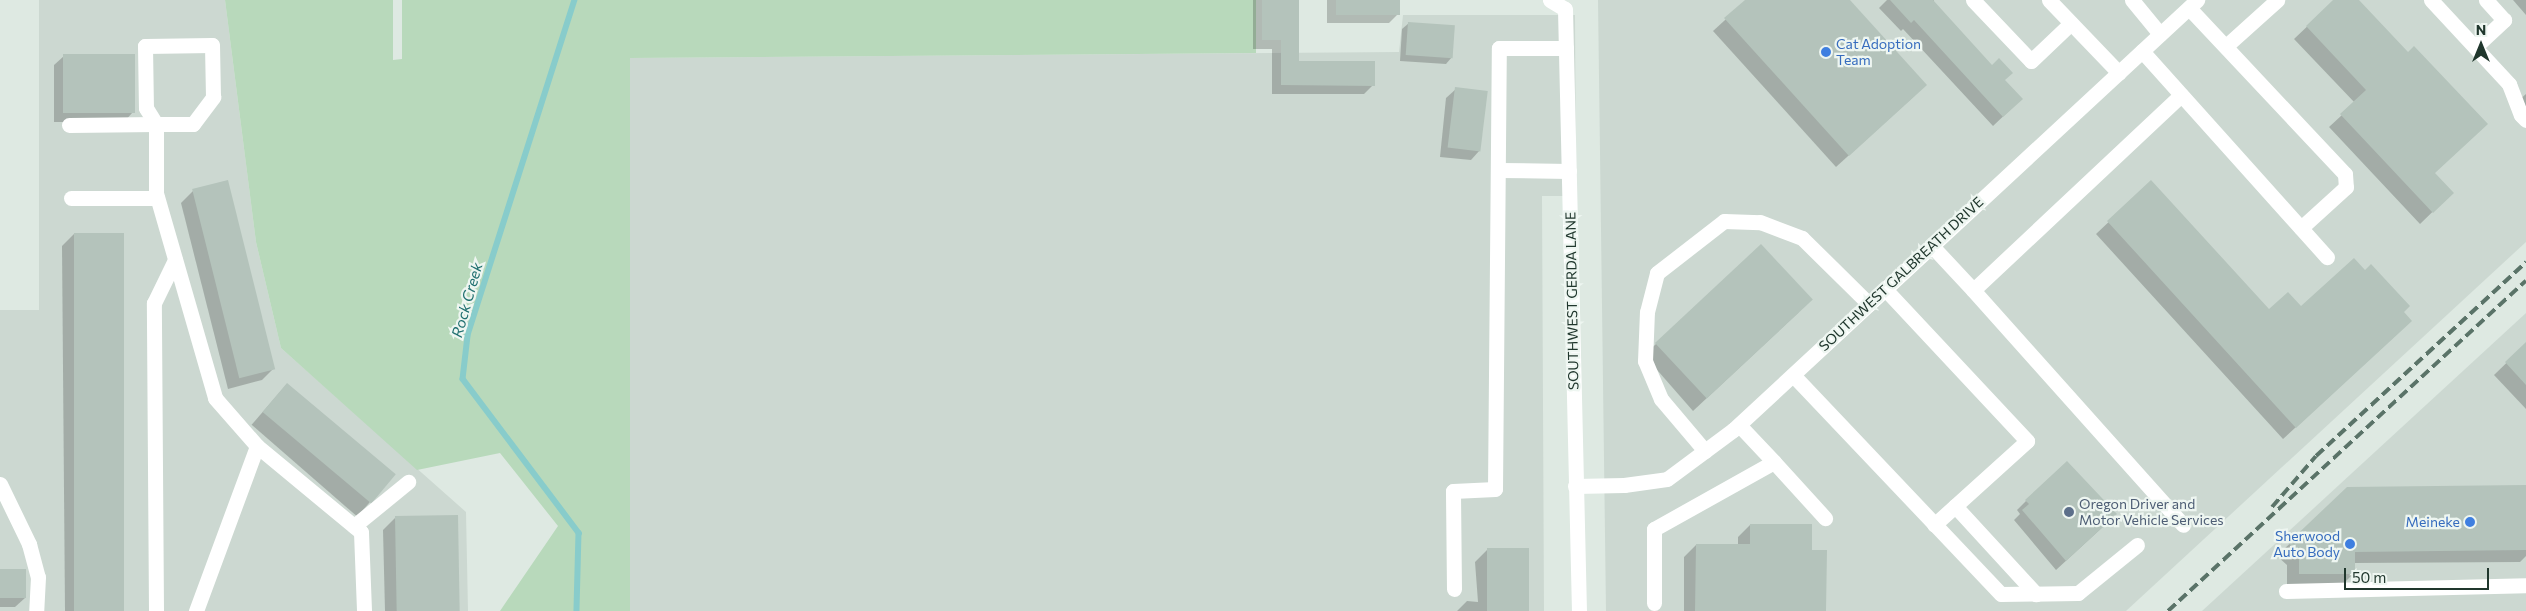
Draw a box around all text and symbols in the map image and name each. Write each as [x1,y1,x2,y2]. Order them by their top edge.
north arrow [2456,20,2506,70]
text: N [2476,21,2486,38]
place label: Cat Adoption Team [1836,36,1921,68]
marker: Cat Adoption Team [1820,46,1832,58]
street label: SOUTHWEST GALBREATH DRIVE [1815,193,1987,355]
street label: SOUTHWEST GERDA LANE [1562,212,1582,390]
water label: Rock Creek [448,261,486,339]
place label: Oregon Driver and Motor Vehicle Services [2079,496,2224,528]
marker: Oregon Driver and Motor Vehicle Services [2063,506,2075,518]
place label: Meineke [2406,514,2460,530]
marker: Meineke [2464,516,2476,528]
place label: Sherwood Auto Body [2273,528,2340,560]
marker: Sherwood Auto Body [2344,538,2356,550]
scale bar [2346,558,2491,590]
text: 50 m [2352,568,2386,586]

